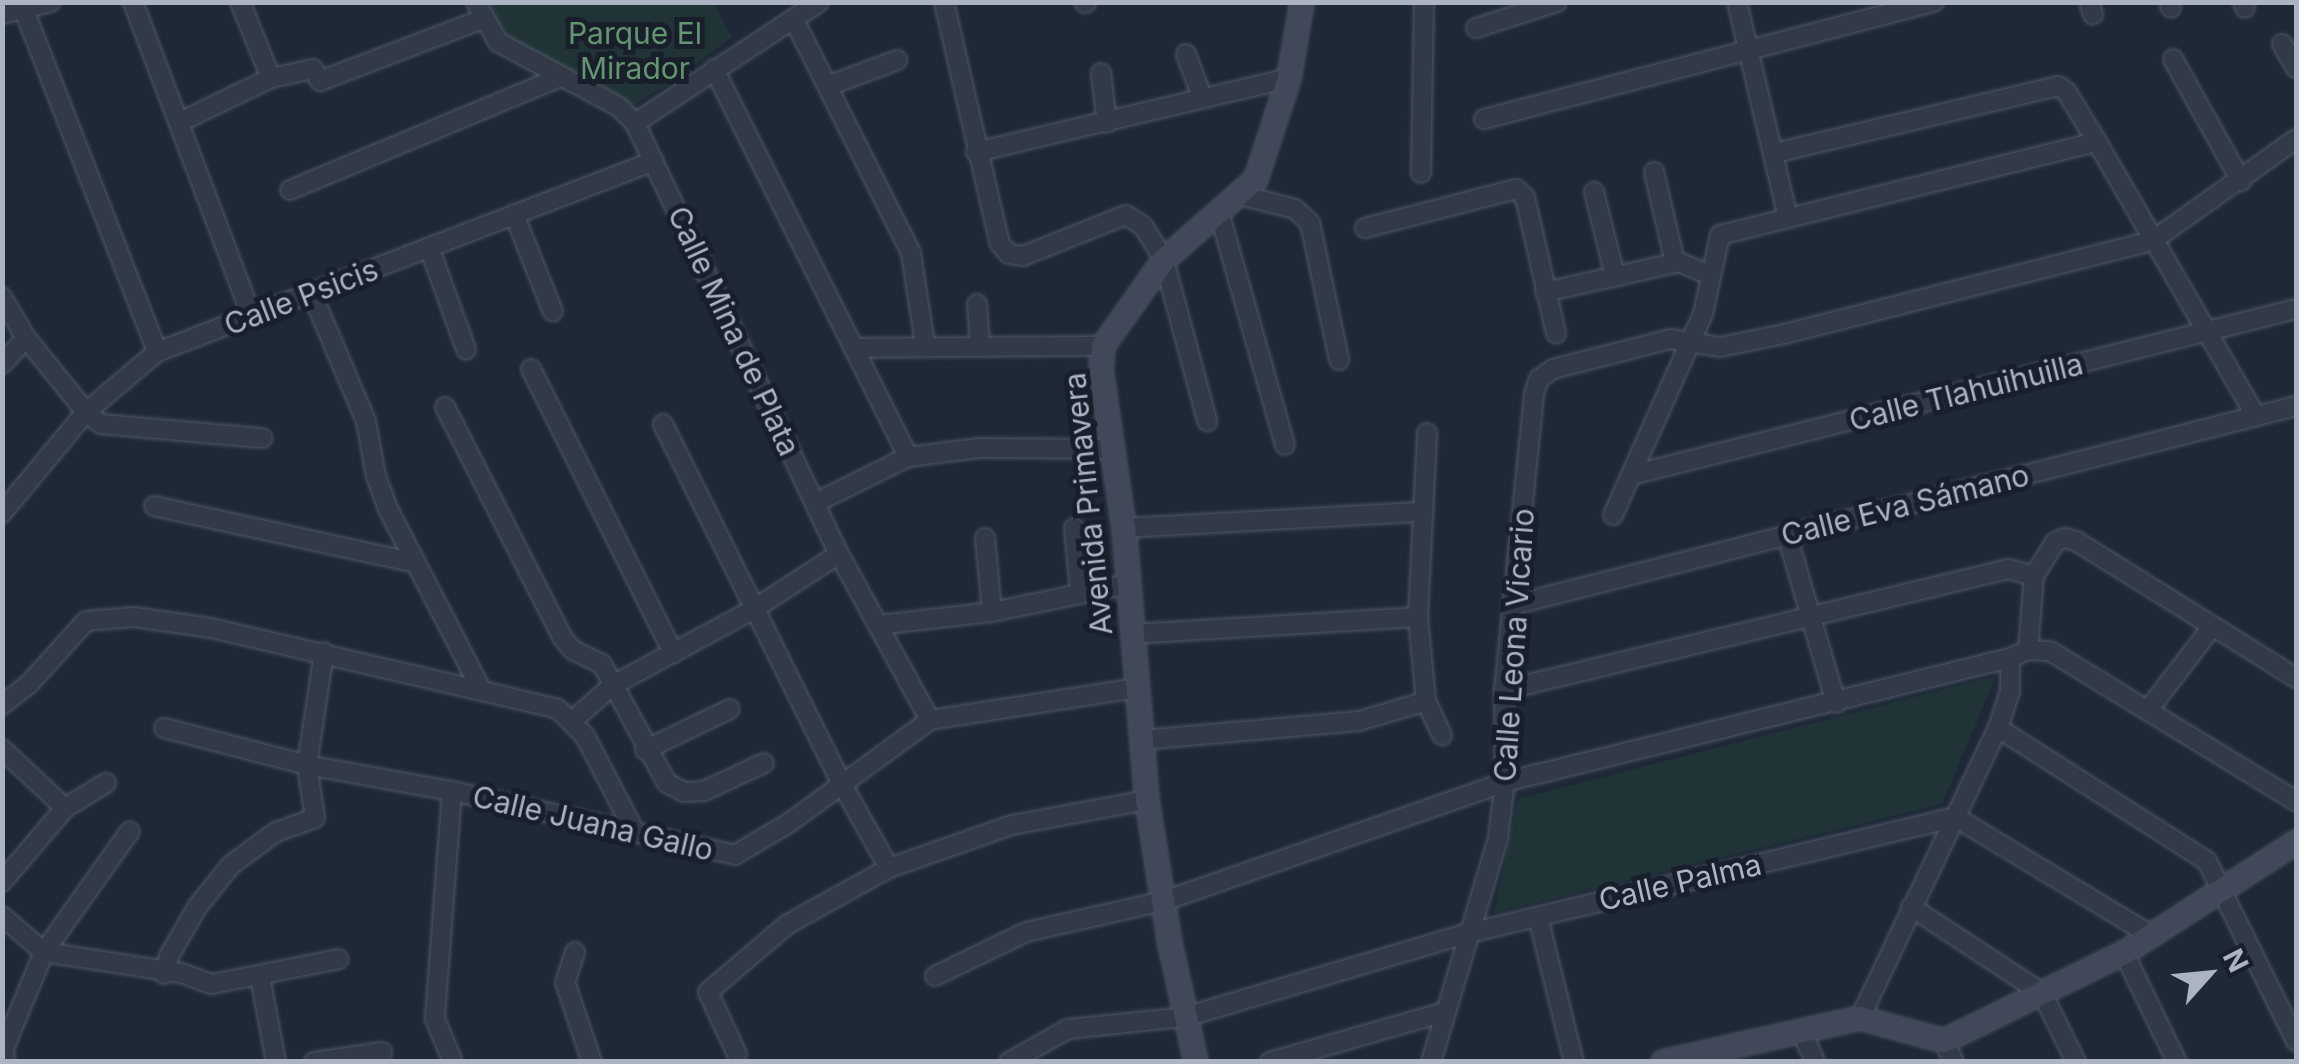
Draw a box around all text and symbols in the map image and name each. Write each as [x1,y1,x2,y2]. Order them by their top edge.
park label: Parque El Mirador [568,15,702,86]
street label: Calle Mina de Plata [660,201,808,461]
street label: Calle Psicis [219,251,383,343]
street label: Calle Tlahuihuilla [1845,346,2087,438]
street label: Avenida Primavera [1056,371,1120,637]
street label: Calle Eva Sámano [1777,457,2033,553]
street label: Calle Leona Vicario [1486,507,1542,783]
street label: Calle Juana Gallo [469,778,717,868]
street label: Calle Palma [1595,846,1765,918]
north arrow [2159,924,2259,1024]
text: N [2216,943,2256,978]

